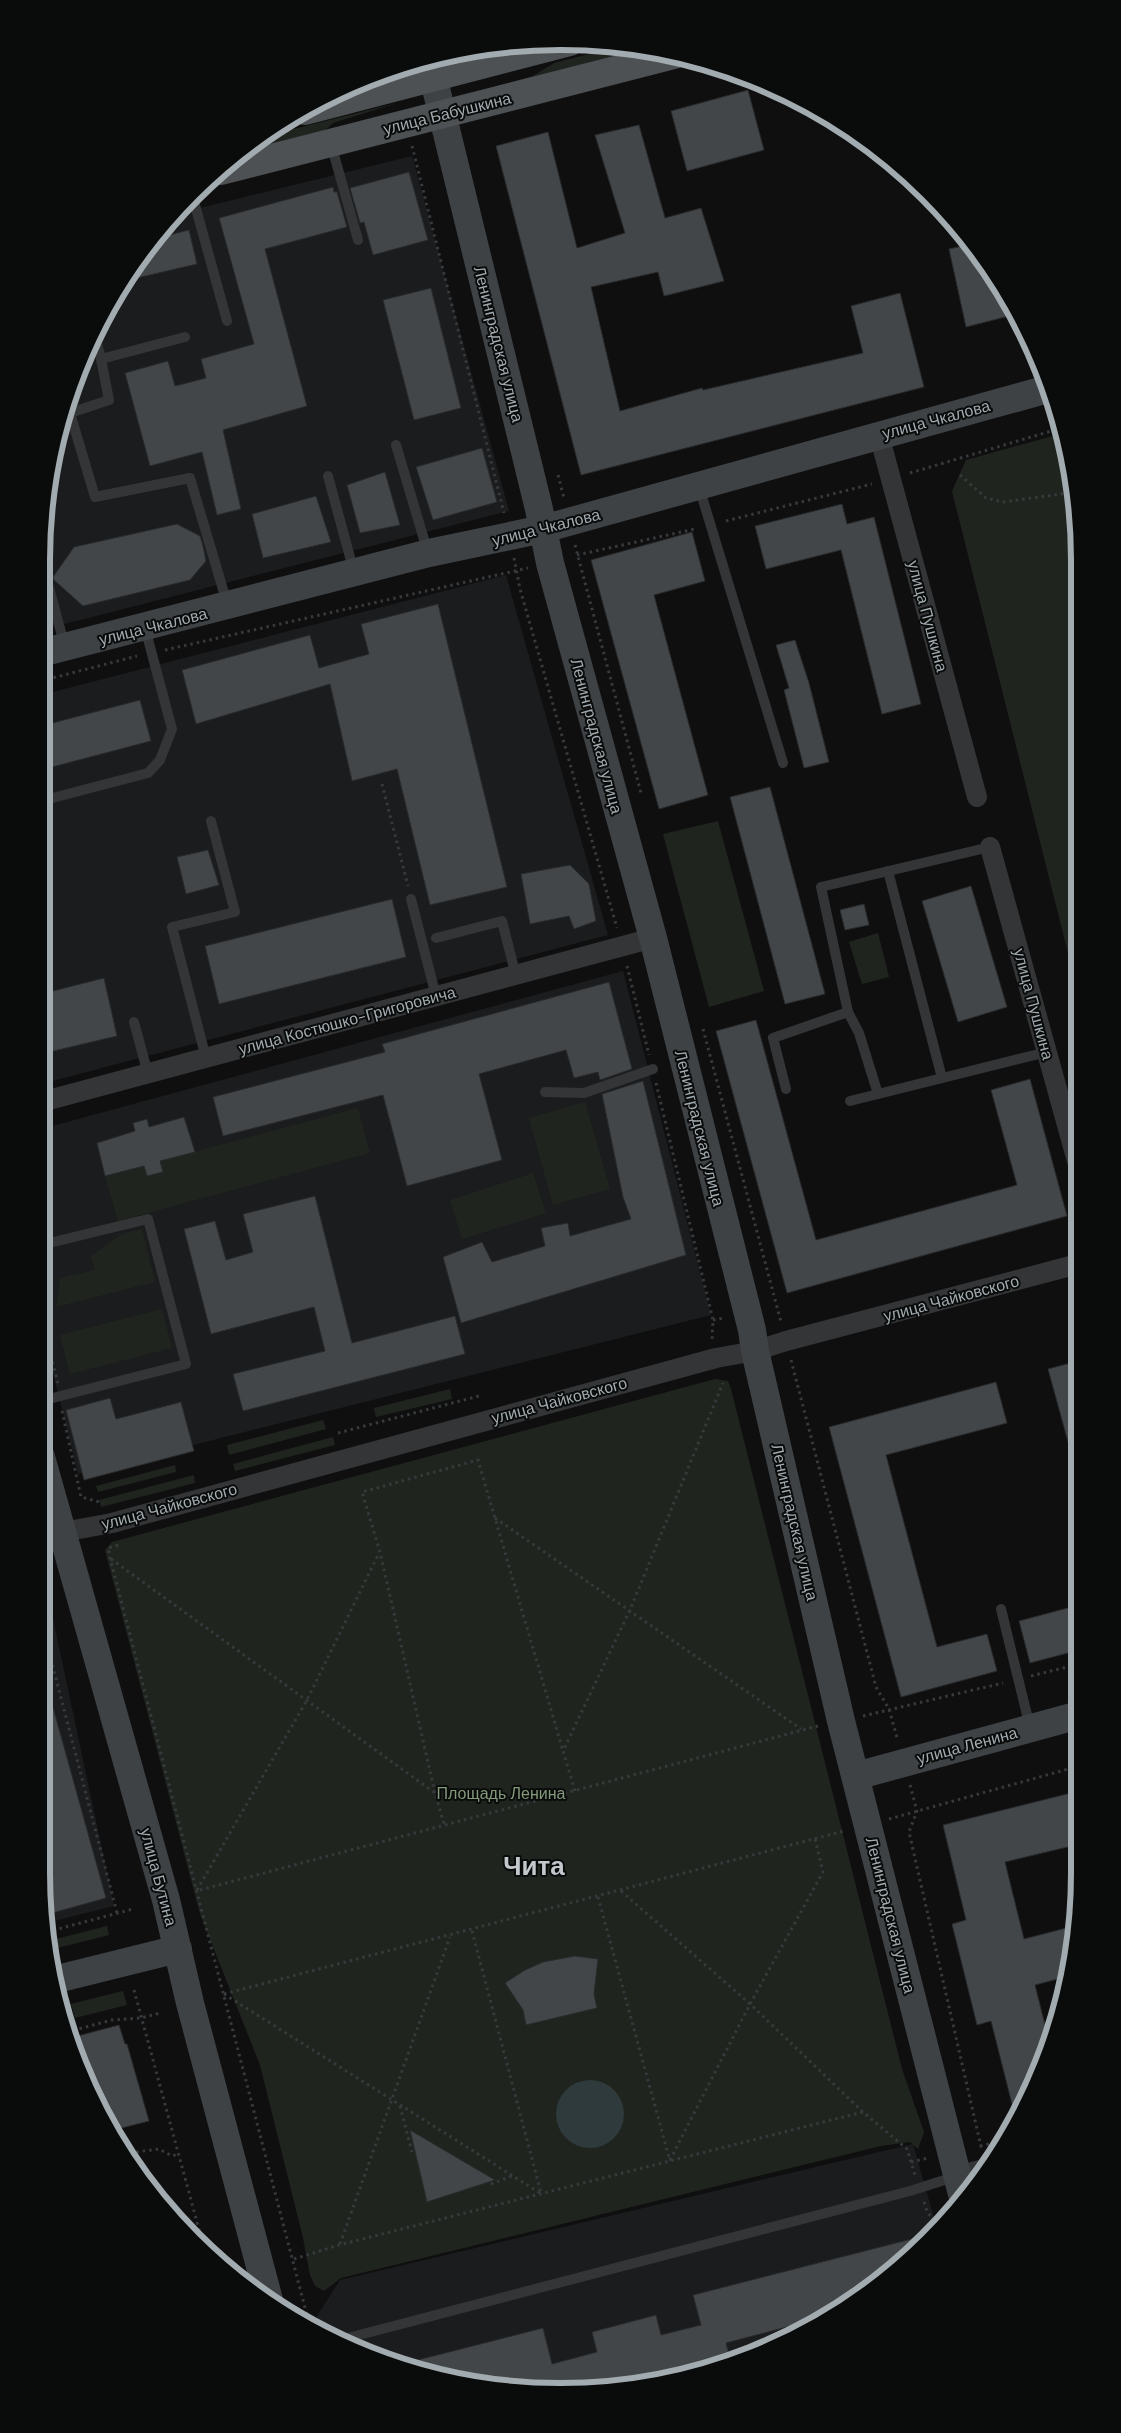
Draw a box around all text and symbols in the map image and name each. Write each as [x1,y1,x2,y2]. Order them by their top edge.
street label: улица Бабушкина [381,87,513,140]
street label: Ленинградская улица [469,264,528,424]
street label: улица Чкалова [880,395,992,444]
street label: улица Чкалова [490,504,603,551]
street label: улица Пушкина [903,558,952,674]
street label: улица Чкалова [97,603,210,650]
street label: Ленинградская улица [566,656,627,816]
street label: улица Пушкина [1009,946,1058,1062]
street label: улица Костюшко-Григоровича [236,981,458,1060]
street label: Ленинградская улица [670,1048,729,1208]
street label: улица Чайковского [881,1270,1021,1327]
street label: улица Чайковского [489,1372,629,1429]
street label: Ленинградская улица [766,1442,823,1603]
street label: улица Чайковского [99,1478,239,1535]
street label: улица Ленина [915,1722,1020,1769]
park label: Площадь Ленина [437,1783,566,1804]
street label: улица Бутина [135,1826,182,1928]
street label: Ленинградская улица [861,1835,920,1995]
district label: Чита [503,1849,565,1883]

